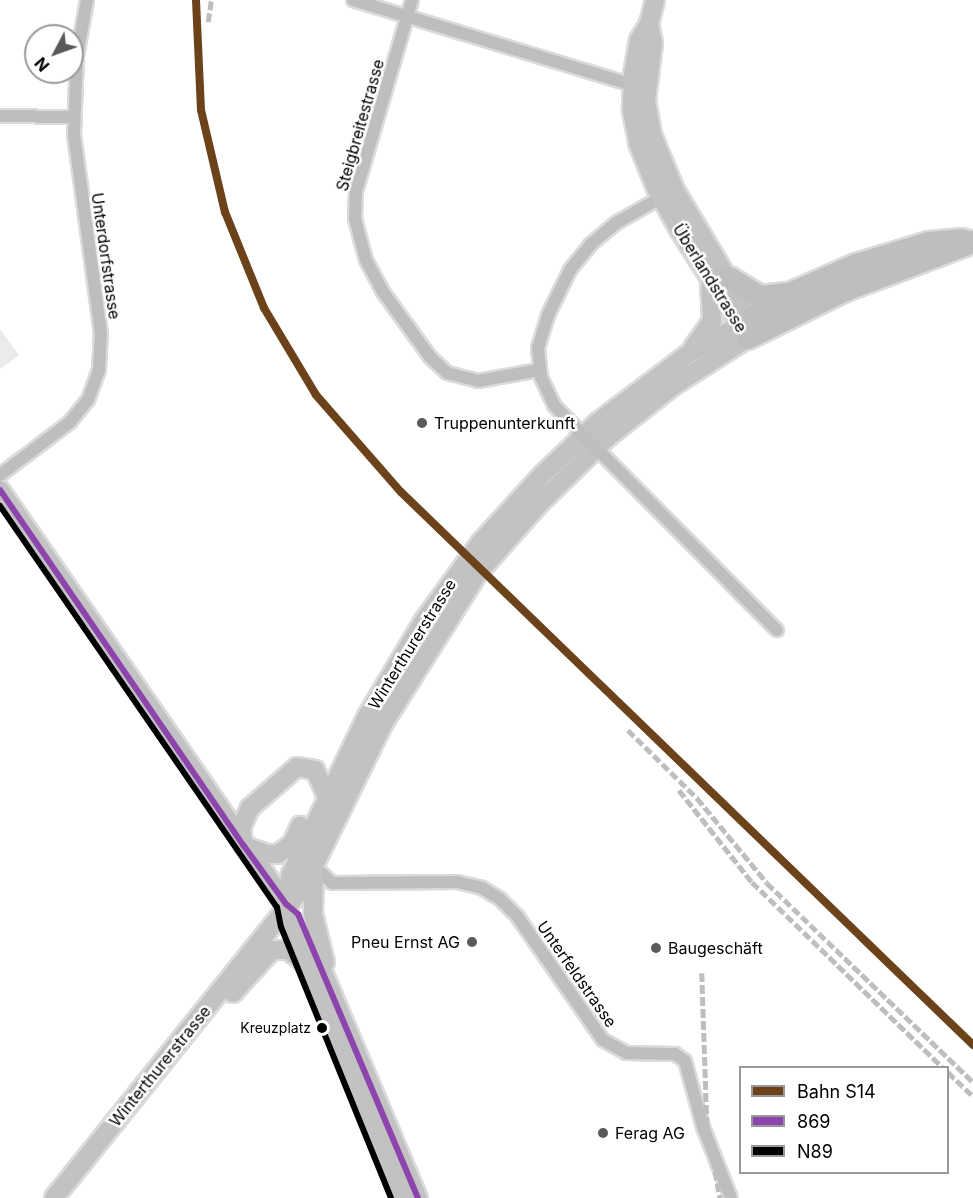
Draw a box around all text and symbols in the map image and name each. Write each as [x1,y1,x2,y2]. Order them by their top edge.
north arrow [24,24,84,84]
text: N [30,53,53,76]
street label: Steigbreitestrasse [332,57,388,193]
street label: Unterdorfstrasse [88,191,124,321]
street label: Überlandstrasse [669,220,751,336]
place label: Truppenunterkunft [434,413,575,433]
marker: Truppenunterkunft [415,416,429,430]
street label: Winterthurerstrasse [364,575,460,713]
street label: Unterfeldstrasse [533,917,621,1031]
place label: Pneu Ernst AG [351,932,460,952]
marker: Pneu Ernst AG [465,935,479,949]
place label: Baugeschäft [668,938,763,958]
marker: Baugeschäft [649,941,663,955]
street label: Winterthurerstrasse [105,1002,215,1130]
place label: Kreuzplatz [240,1020,311,1036]
marker: Kreuzplatz [316,1022,328,1034]
legend [739,1066,949,1174]
text: Bahn S14 [797,1081,876,1102]
text: 869 [797,1111,830,1132]
place label: Ferag AG [615,1123,685,1143]
marker: Ferag AG [596,1126,610,1140]
text: N89 [797,1141,833,1162]

